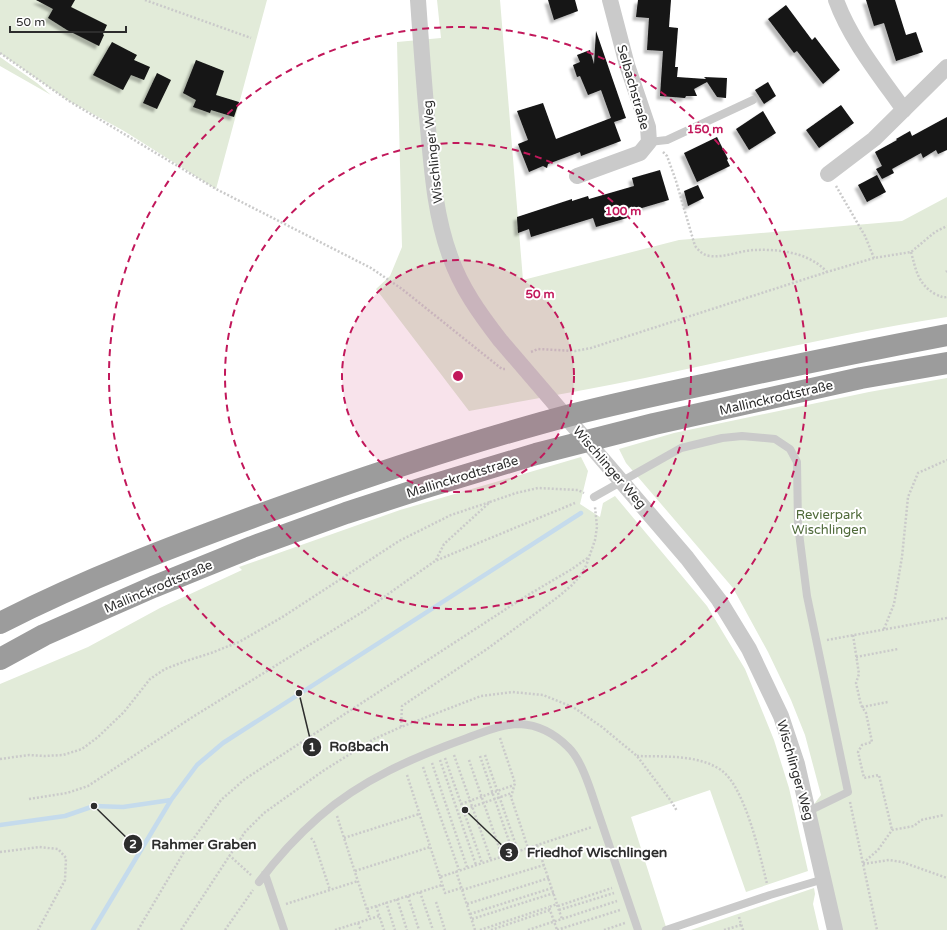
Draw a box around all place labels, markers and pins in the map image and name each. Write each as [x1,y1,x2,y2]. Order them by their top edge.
centre of rings [451,369,465,383]
callout: Roßbach [302,734,397,760]
callout: Rahmer Graben [123,831,265,857]
callout: Friedhof Wischlingen [499,839,676,865]

